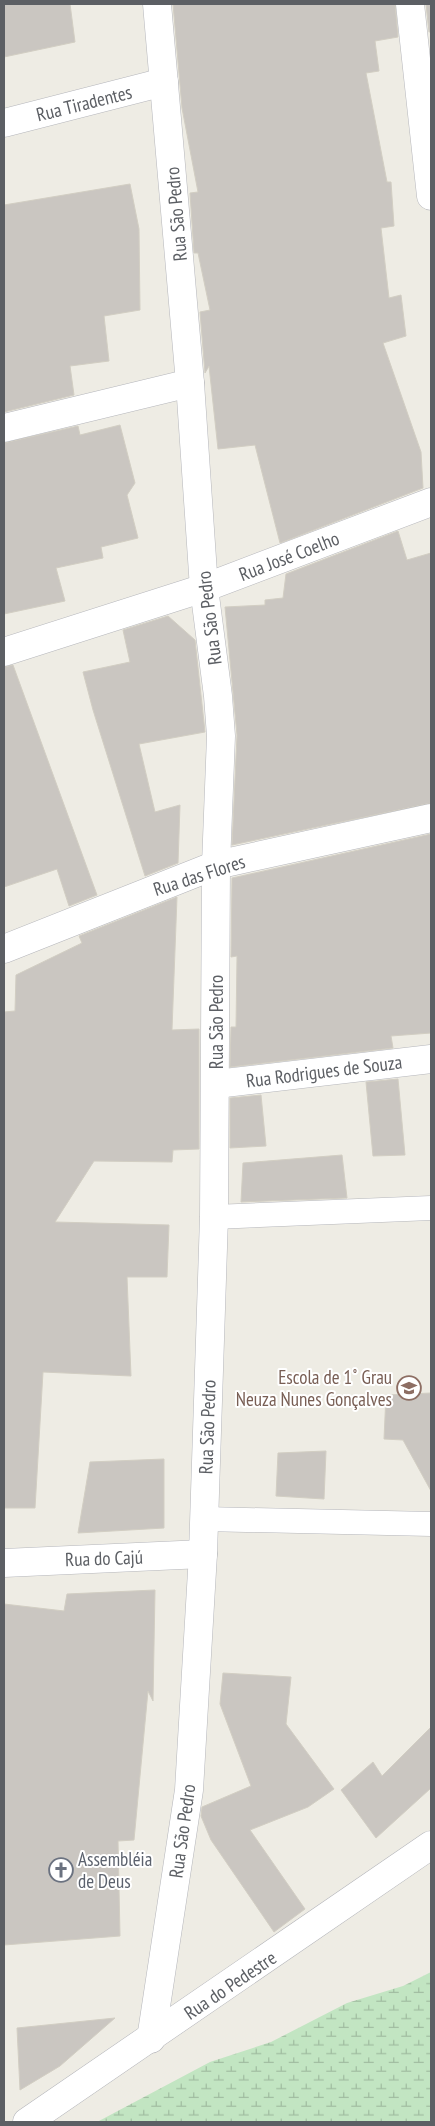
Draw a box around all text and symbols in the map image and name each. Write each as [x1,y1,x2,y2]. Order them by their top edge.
street label: Rua Tiradentes [34,80,134,126]
street label: Rua São Pedro [160,166,192,262]
street label: Rua José Coelho [236,526,342,586]
street label: Rua São Pedro [191,570,227,666]
street label: Rua das Flores [150,849,248,901]
street label: Rua São Pedro [204,975,228,1069]
street label: Rua Rodrigues de Souza [245,1050,403,1092]
place label: Escola de 1˚ Grau Neuza Nunes Gonçalves [236,1365,392,1411]
school or university icon: Escola de 1˚ Grau Neuza Nunes Gonçalves [396,1375,422,1401]
street label: Rua São Pedro [193,1379,221,1475]
street label: Rua do Cajú [65,1545,143,1571]
street label: Rua São Pedro [164,1783,200,1879]
place label: Assembléia de Deus [78,1847,152,1893]
church icon: Assembléia de Deus [48,1857,74,1883]
street label: Rua do Pedestre [179,1945,281,2025]

